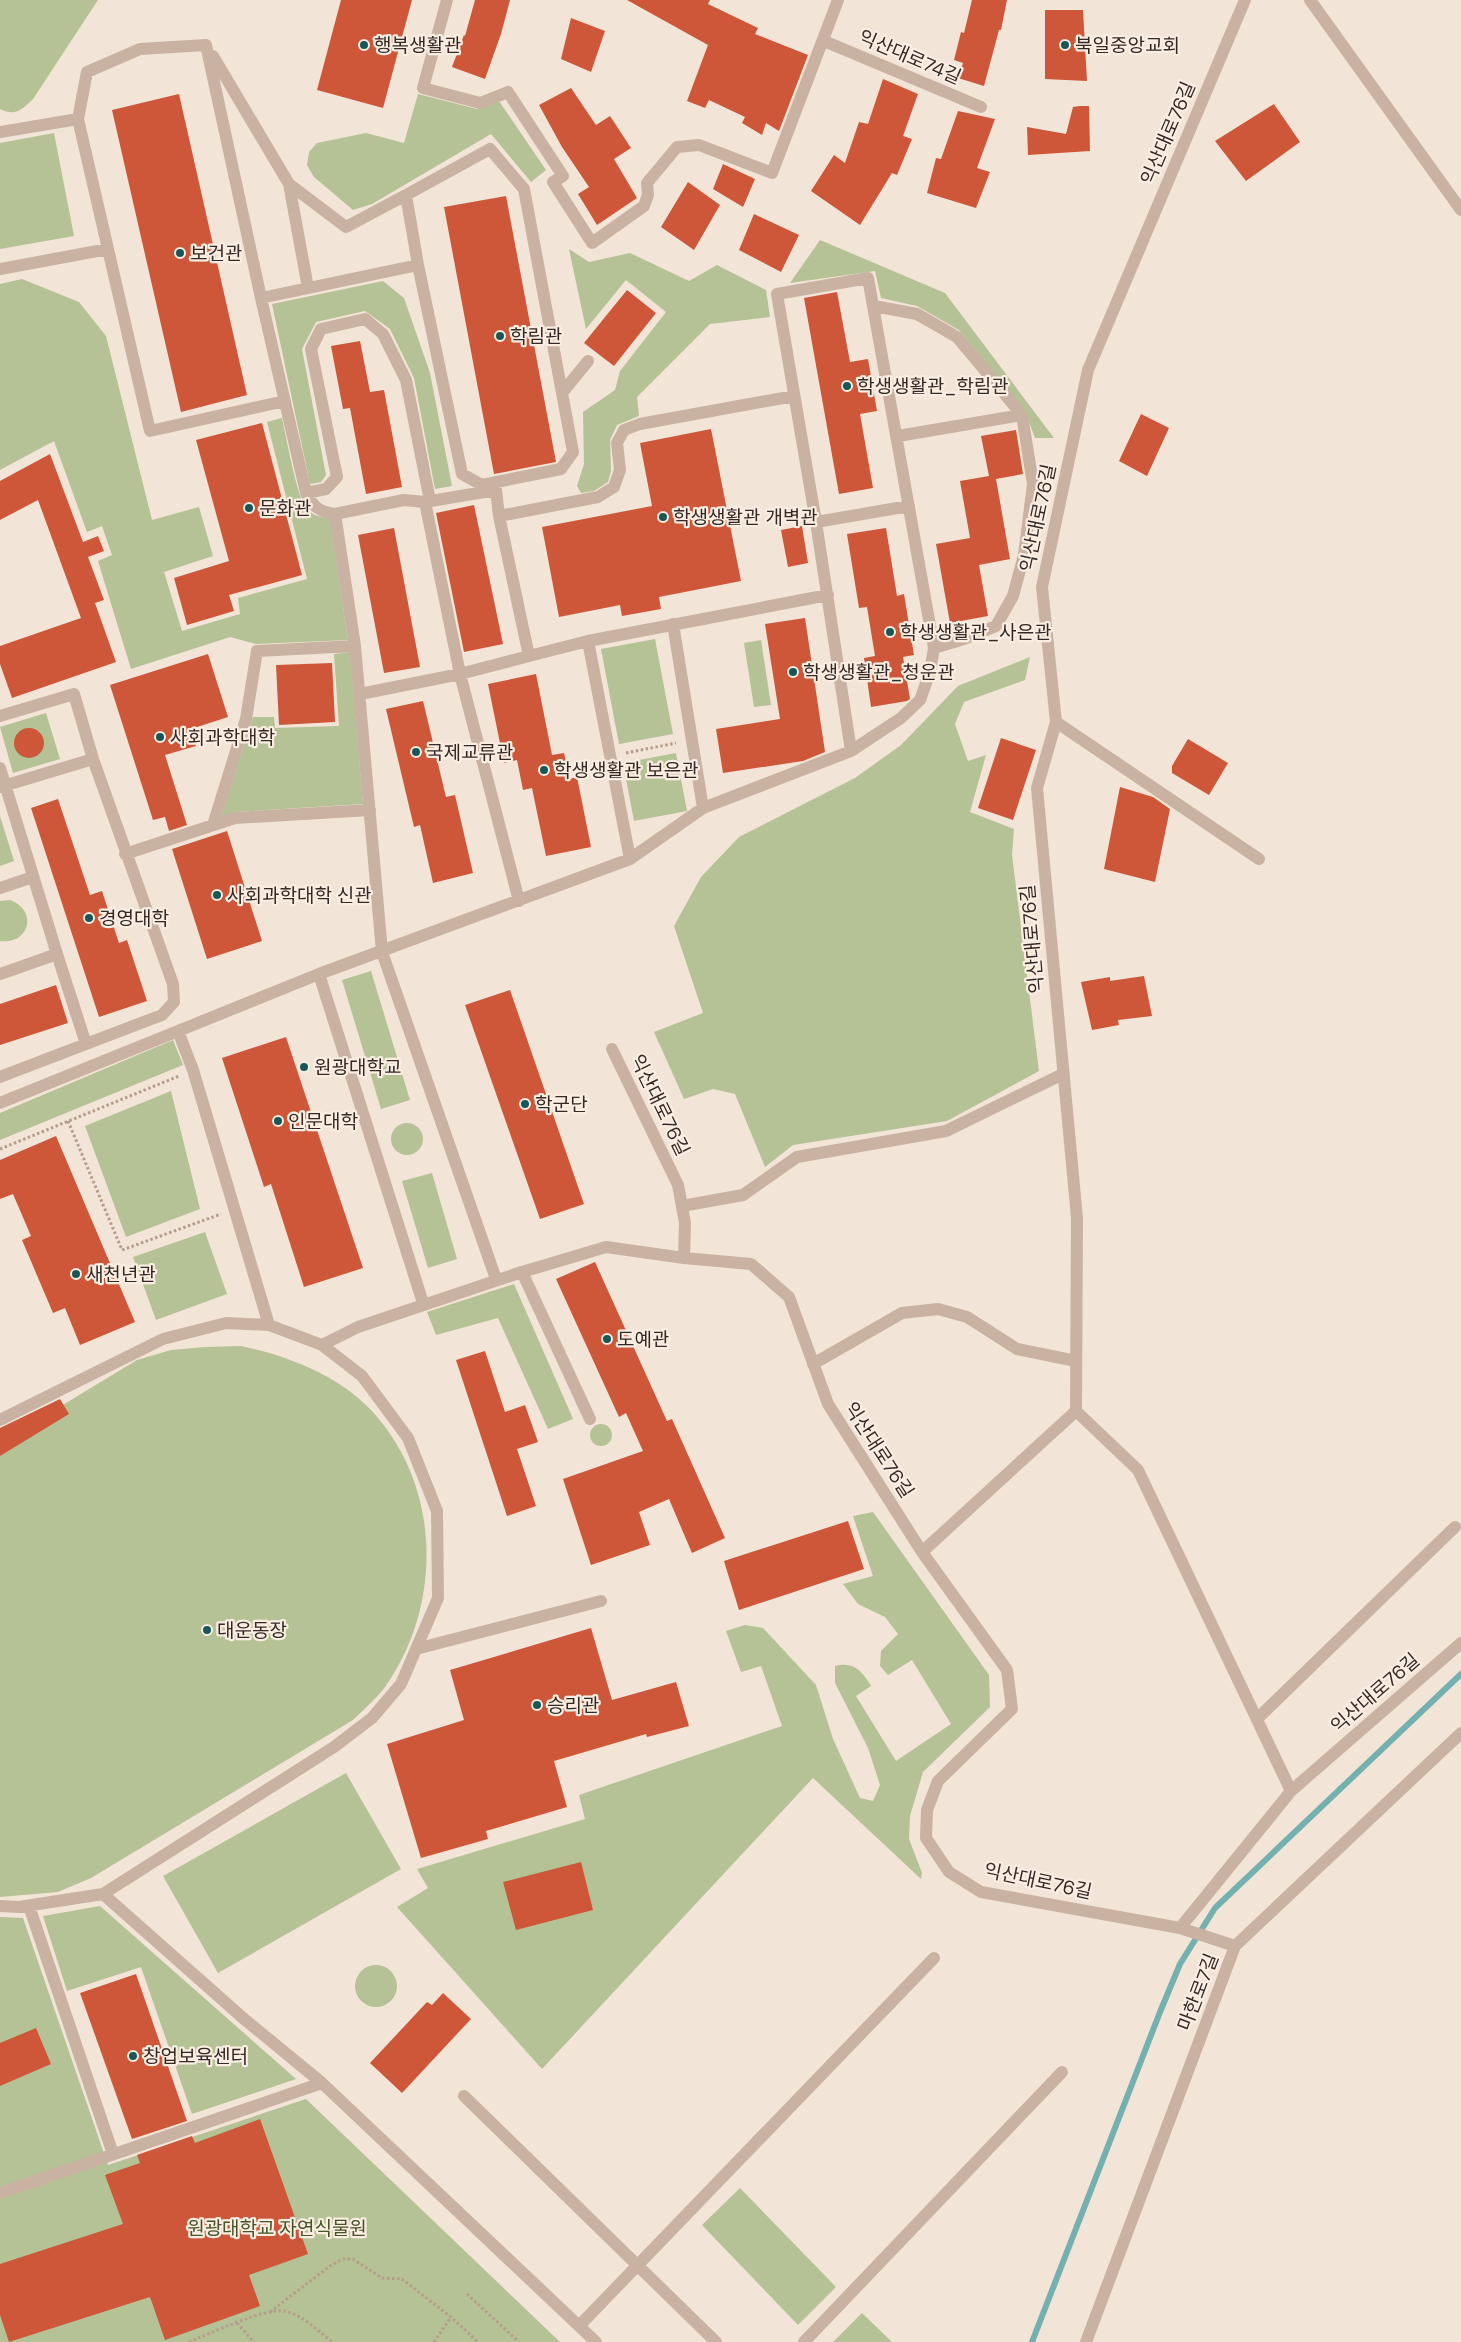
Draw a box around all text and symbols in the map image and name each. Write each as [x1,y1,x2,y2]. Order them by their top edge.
street label: 익산대로74길 [855,24,965,90]
place label: 행복생활관 [374,33,461,58]
place label: 북일중앙교회 [1075,33,1180,58]
marker: 행복생활관 [358,39,370,51]
marker: 북일중앙교회 [1059,39,1071,51]
street label: 익산대로76길 [1135,78,1201,188]
place label: 보건관 [190,241,242,266]
marker: 보건관 [174,247,186,259]
place label: 학림관 [510,324,562,349]
marker: 학림관 [494,330,506,342]
place label: 학생생활관_학림관 [857,374,1009,399]
marker: 학생생활관_학림관 [841,380,853,392]
street label: 익산대로76길 [1014,462,1062,574]
place label: 문화관 [259,496,311,521]
marker: 문화관 [243,502,255,514]
place label: 학생생활관 개벽관 [673,505,818,530]
marker: 학생생활관 개벽관 [657,511,669,523]
place label: 학생생활관_사은관 [900,620,1052,645]
marker: 학생생활관_사은관 [884,626,896,638]
place label: 학생생활관_청운관 [803,660,955,685]
marker: 학생생활관_청운관 [787,666,799,678]
place label: 사회과학대학 [170,725,275,750]
marker: 사회과학대학 [154,731,166,743]
place label: 국제교류관 [426,740,513,765]
marker: 국제교류관 [410,746,422,758]
place label: 학생생활관 보은관 [554,758,699,783]
marker: 학생생활관 보은관 [538,764,550,776]
place label: 사회과학대학 신관 [227,883,372,908]
street label: 익산대로76길 [1015,883,1049,995]
marker: 사회과학대학 신관 [211,889,223,901]
place label: 경영대학 [99,906,169,931]
marker: 경영대학 [83,912,95,924]
street label: 익산대로76길 [625,1050,695,1160]
place label: 원광대학교 [314,1055,401,1080]
marker: 원광대학교 [298,1061,310,1073]
place label: 학군단 [535,1092,588,1117]
marker: 학군단 [519,1098,531,1110]
place label: 인문대학 [288,1109,358,1134]
marker: 인문대학 [272,1115,284,1127]
place label: 새천년관 [86,1262,156,1287]
marker: 새천년관 [70,1268,82,1280]
place label: 도예관 [617,1327,669,1352]
marker: 도예관 [601,1333,613,1345]
street label: 익산대로76길 [839,1397,919,1503]
place label: 대운동장 [217,1618,287,1643]
marker: 대운동장 [201,1624,213,1636]
street label: 익산대로76길 [1325,1648,1425,1738]
place label: 승리관 [547,1693,599,1718]
marker: 승리관 [531,1699,543,1711]
street label: 익산대로76길 [982,1857,1094,1905]
street label: 마한로7길 [1172,1950,1224,2034]
place label: 창업보육센터 [143,2044,248,2069]
marker: 창업보육센터 [127,2050,139,2062]
park label: 원광대학교 자연식물원 [187,2216,367,2241]

